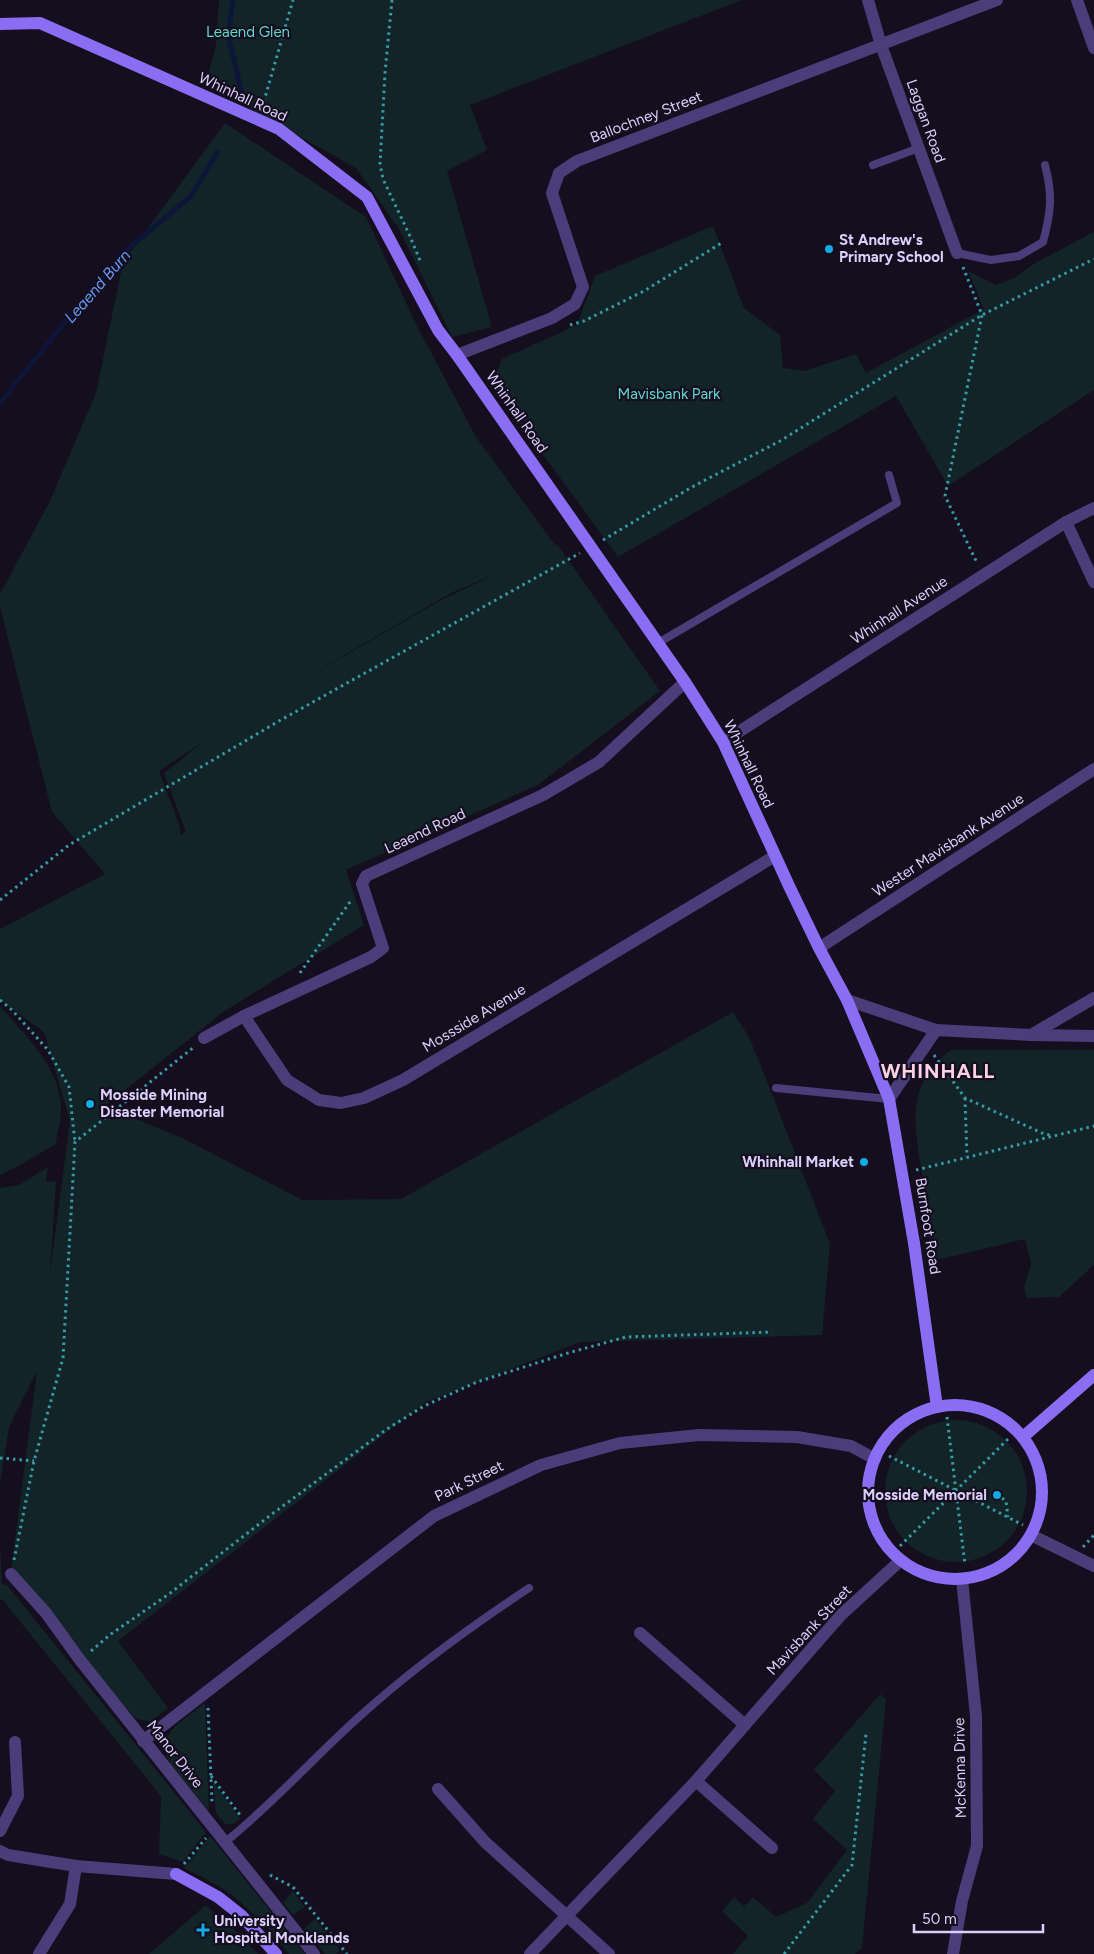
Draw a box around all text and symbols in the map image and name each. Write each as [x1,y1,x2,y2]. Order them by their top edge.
park label: Leaend Glen [206,23,290,41]
street label: Whinhall Road [196,69,290,125]
street label: Laggan Road [903,77,949,165]
street label: Ballochney Street [587,87,705,147]
place label: St Andrew's Primary School [839,231,944,266]
marker: St Andrew's Primary School [823,243,835,255]
water label: Leaend Burn [61,246,134,327]
street label: Whinhall Road [482,368,552,456]
park label: Mavisbank Park [618,385,721,403]
street label: Whinhall Avenue [847,572,951,648]
street label: Whinhall Road [720,717,778,811]
street label: Wester Mavisbank Avenue [869,789,1027,901]
street label: Leaend Road [382,804,468,858]
street label: Mossside Avenue [419,980,529,1056]
district label: WHINHALL [881,1059,995,1083]
place label: Mosside Mining Disaster Memorial [100,1086,224,1121]
marker: Mosside Mining Disaster Memorial [84,1098,96,1110]
place label: Whinhall Market [742,1153,854,1171]
marker: Whinhall Market [858,1156,870,1168]
street label: Burnfoot Road [911,1176,945,1276]
street label: Park Street [432,1456,507,1505]
place label: Mosside Memorial [862,1486,987,1504]
marker: Mosside Memorial [991,1489,1003,1501]
street label: Mavisbank Street [763,1581,855,1679]
street label: Manor Drive [143,1717,207,1791]
street label: McKenna Drive [950,1717,970,1819]
scale bar [914,1902,1043,1934]
text: 50 m [922,1910,957,1928]
place label: University Hospital Monklands [214,1912,349,1947]
marker: University Hospital Monklands [196,1923,210,1937]

